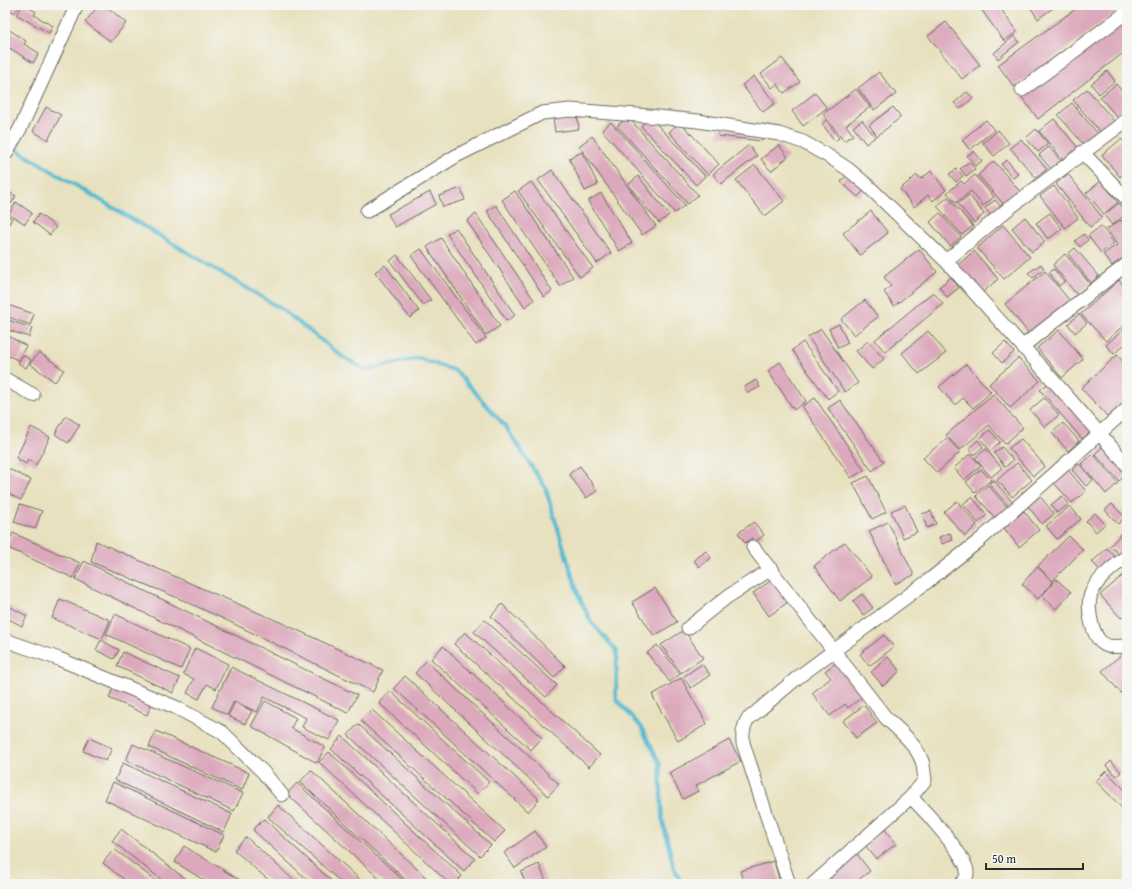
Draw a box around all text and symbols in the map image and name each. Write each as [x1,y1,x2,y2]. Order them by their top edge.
scale bar [986,845,1083,871]
text: 50 m [992,850,1016,867]

